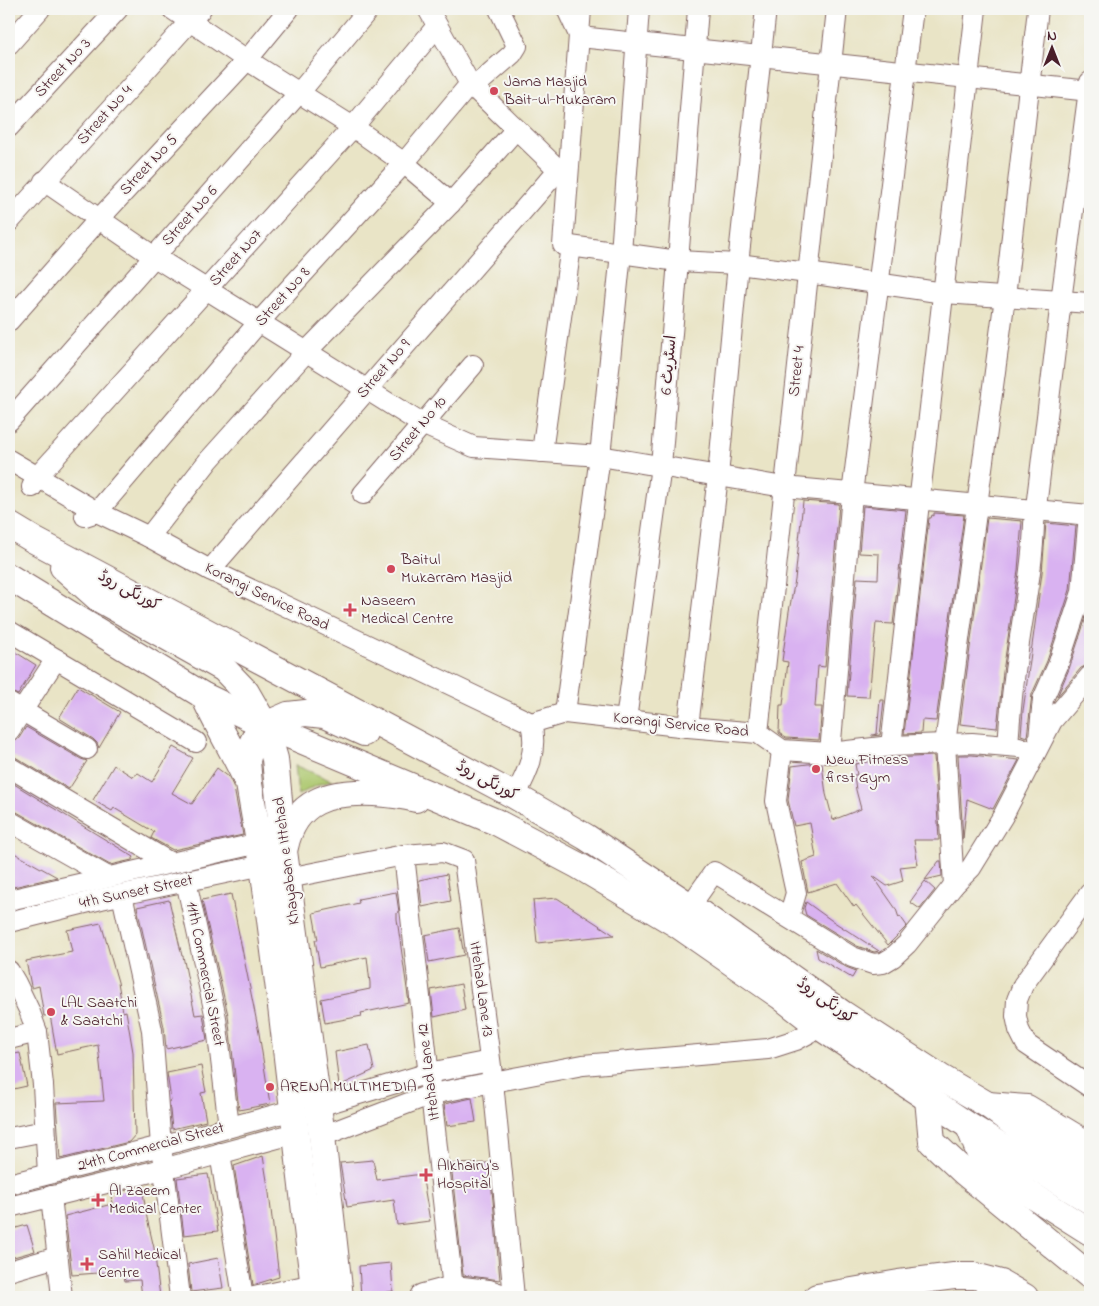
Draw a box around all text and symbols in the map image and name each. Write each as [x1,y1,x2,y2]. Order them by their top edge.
north arrow [1026,22,1076,72]
text: N [1047,26,1057,47]
street label: Street No 3 [29,33,97,103]
place label: Jama Masjid Bait-ul-Mukaram [503,70,616,112]
street label: Street No 4 [71,79,139,151]
marker: Jama Masjid Bait-ul-Mukaram [488,85,500,97]
street label: Street No 5 [114,129,184,201]
street label: Street No 6 [156,180,224,252]
street label: Street No7 [204,224,269,292]
street label: Street No 8 [250,262,316,332]
street label: Street No 9 [351,334,417,404]
street label: اسٹریٹ 6 [654,334,684,396]
street label: Street 4 [782,344,812,398]
street label: Street No 10 [383,391,453,467]
place label: Baitul Mukarram Masjid [400,548,512,590]
street label: Korangi Service Road [201,556,333,638]
marker: Baitul Mukarram Masjid [385,563,397,575]
street label: کورنگی روڈ [93,564,165,618]
place label: Naseem Medical Centre [361,589,454,631]
marker: Naseem Medical Centre [343,603,357,617]
street label: Korangi Service Road [612,706,750,744]
place label: New Fitness first Gym [826,748,908,790]
street label: کورنگی روڈ [451,754,523,808]
marker: New Fitness first Gym [810,763,822,775]
street label: Khayaban e Ittehad [267,796,307,926]
street label: 4th Sunset Street [77,868,196,916]
street label: 11th Commercial Street [179,900,231,1049]
street label: Ittehad Lane 13 [462,940,500,1038]
street label: کورنگی روڈ [791,972,861,1030]
place label: LAL Saatchi & Saatchi [61,991,137,1033]
marker: LAL Saatchi & Saatchi [45,1006,57,1018]
street label: Ittehad Lane 12 [411,1022,447,1122]
place label: ARENA MULTIMEDIA [280,1075,417,1099]
marker: ARENA MULTIMEDIA [264,1081,276,1093]
street label: 24th Commercial Street [75,1116,228,1178]
place label: Alkhairy's Hospital [437,1154,499,1196]
marker: Alkhairy's Hospital [419,1168,433,1182]
place label: Al Zaeem Medical Center [109,1179,202,1221]
marker: Al Zaeem Medical Center [91,1193,105,1207]
place label: Sahil Medical Centre [98,1243,182,1285]
marker: Sahil Medical Centre [80,1257,94,1271]

